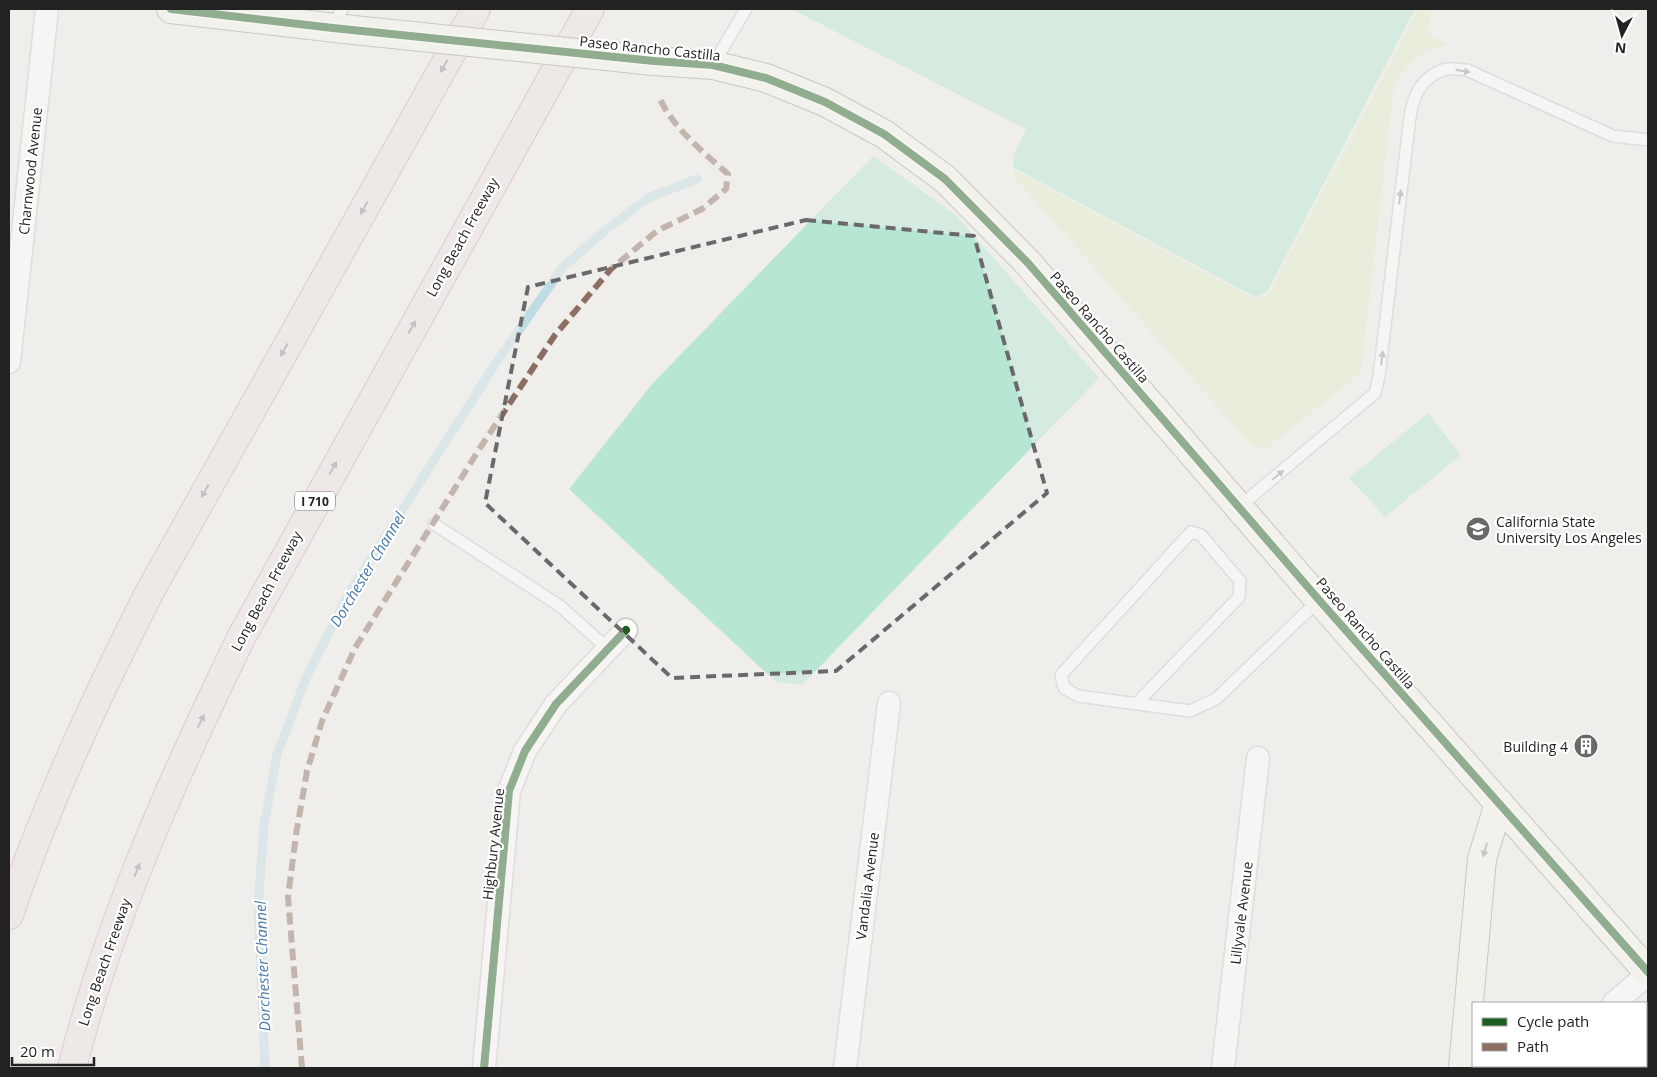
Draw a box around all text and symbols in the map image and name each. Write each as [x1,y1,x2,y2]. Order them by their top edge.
north arrow [1597,10,1647,60]
street label: Paseo Rancho Castilla [578,31,722,65]
text: N [1614,38,1627,58]
one-way arrow [439,60,448,73]
one-way arrow [1456,68,1472,76]
street label: Charnwood Avenue [14,106,46,236]
street label: Long Beach Freeway [421,173,503,300]
one-way arrow [1396,189,1404,205]
one-way arrow [360,201,368,215]
street label: Paseo Rancho Castilla [1046,267,1154,387]
one-way arrow [408,320,417,333]
one-way arrow [280,343,289,356]
one-way arrow [1378,350,1386,366]
one-way arrow [329,461,337,476]
one-way arrow [1271,469,1284,480]
one-way arrow [200,485,209,498]
road number: I 710 [295,492,335,511]
water label: Dorchester Channel [325,507,410,630]
place label: California State University Los Angeles [1496,512,1642,547]
school or university icon: California State University Los Angeles [1465,516,1491,542]
street label: Long Beach Freeway [226,527,306,654]
street label: Paseo Rancho Castilla [1312,573,1420,693]
one-way arrow [197,714,205,728]
building icon: Building 4 [1573,733,1599,759]
place label: Building 4 [1503,737,1568,756]
street label: Highbury Avenue [478,787,508,901]
street label: Vandalia Avenue [851,831,883,941]
one-way arrow [1481,842,1489,857]
street label: Lillyvale Avenue [1225,860,1257,966]
one-way arrow [133,863,141,877]
street label: Long Beach Freeway [73,895,135,1028]
water label: Dorchester Channel [250,899,274,1032]
legend [1472,1002,1647,1067]
text: Cycle path [1517,1011,1589,1031]
scale bar [12,1034,95,1066]
text: Path [1517,1036,1549,1056]
text: 20 m [20,1041,55,1061]

